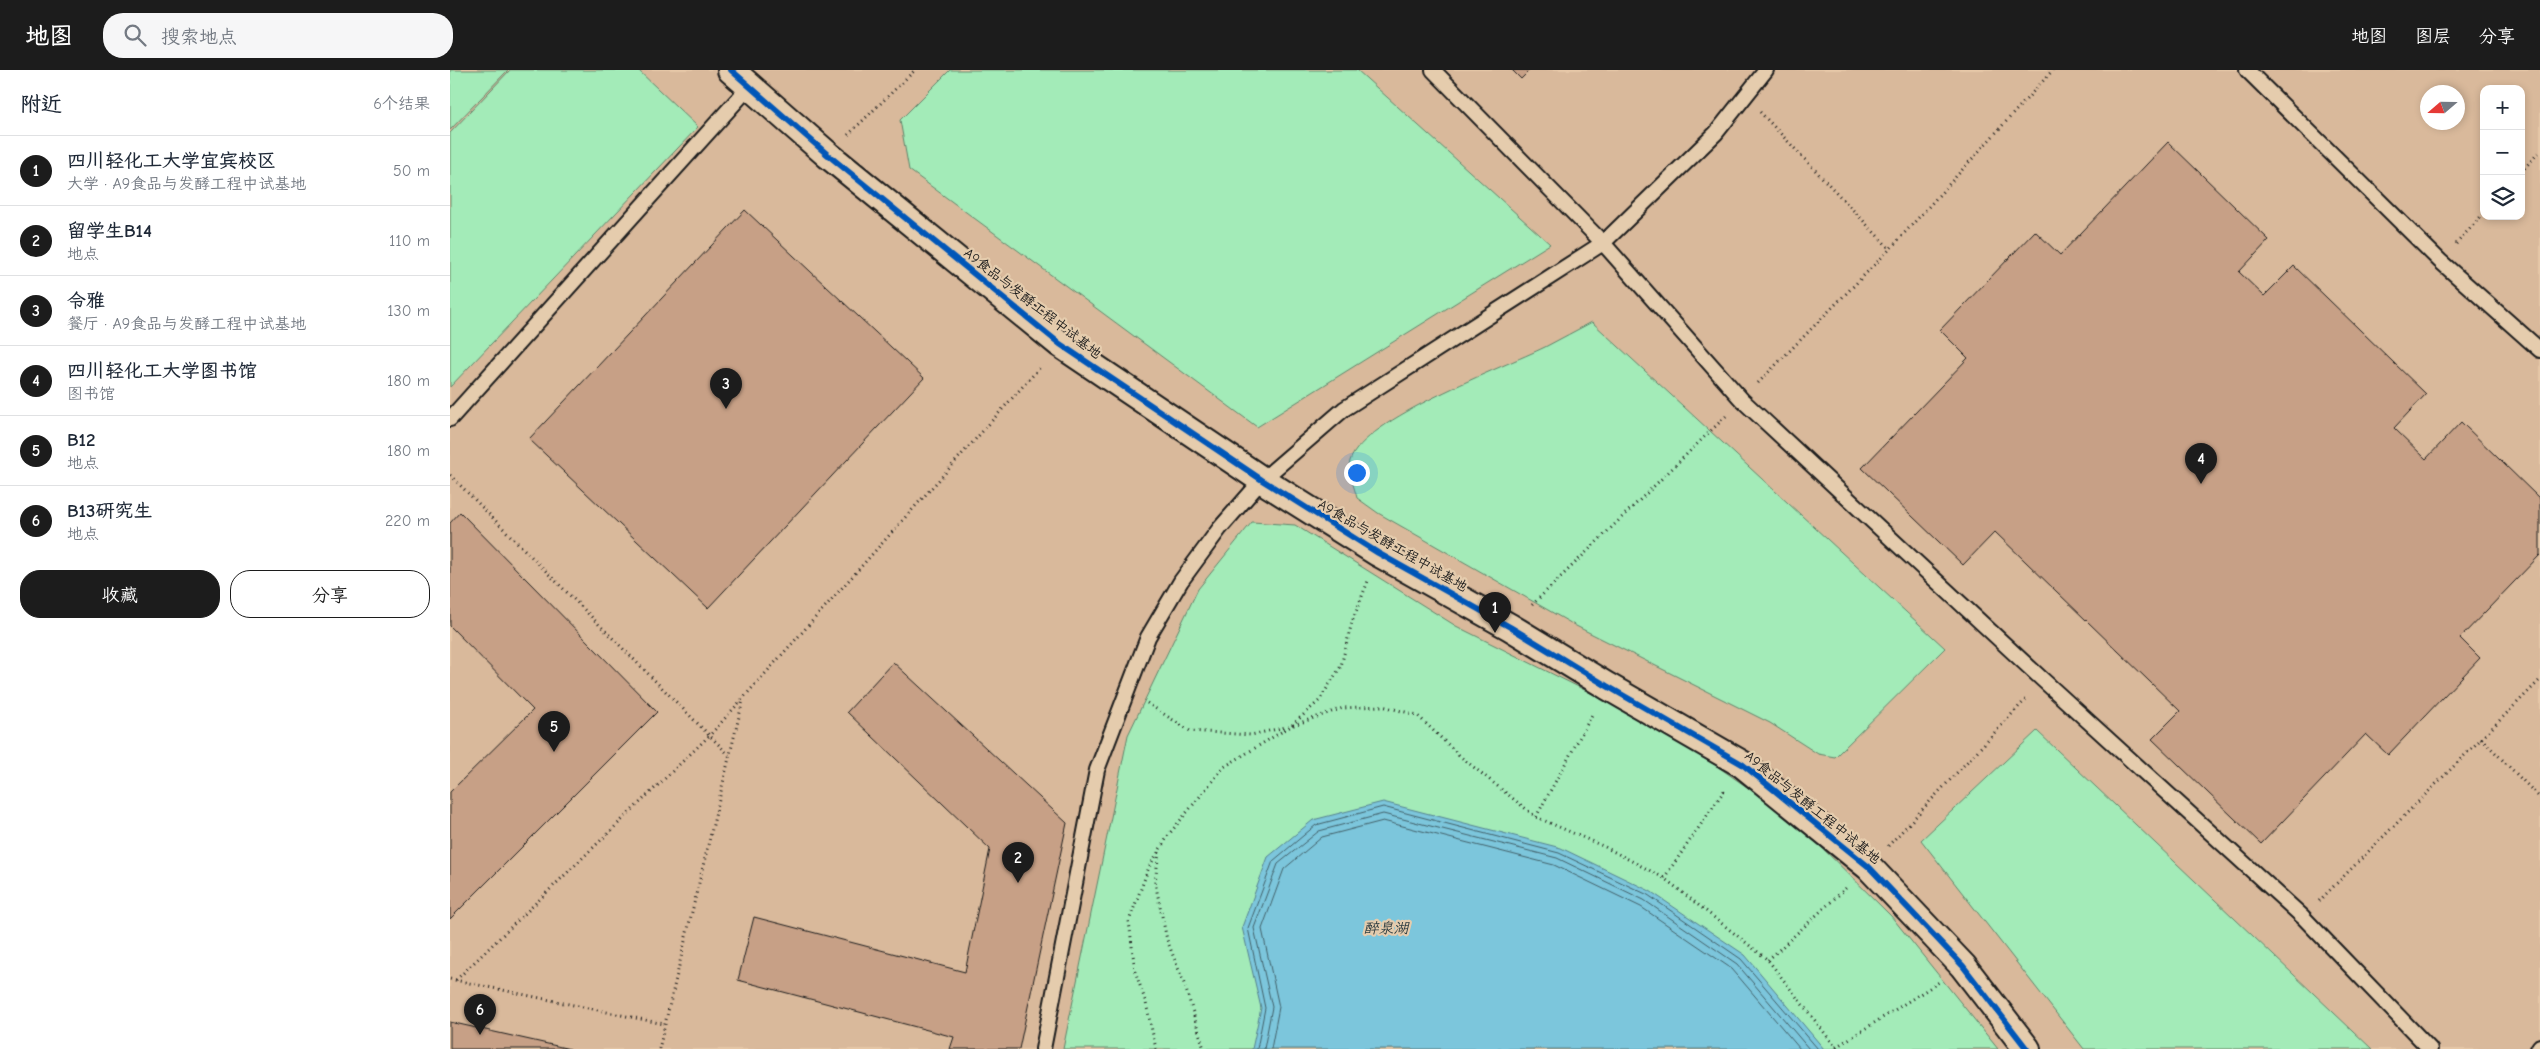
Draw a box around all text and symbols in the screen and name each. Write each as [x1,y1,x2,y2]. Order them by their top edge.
search box [103,13,453,58]
icon: search [121,21,149,49]
text: 地图 [25,22,73,50]
text: 搜索地点 [161,26,237,48]
text: 地图 [2351,26,2387,47]
text: 图层 [2415,26,2451,47]
text: 分享 [2479,26,2515,47]
north arrow [2420,85,2465,130]
map controls [2480,85,2525,220]
button: + [2480,85,2525,130]
text: 附近 [20,92,62,116]
text: 6个结果 [373,95,430,113]
button: − [2480,130,2525,175]
text: 四川轻化工大学宜宾校区 [67,150,276,172]
text: 1 [33,162,39,180]
text: 50 m [393,162,430,180]
text: 大学 · A9食品与发酵工程中试基地 [67,175,306,193]
button: layers [2480,175,2525,220]
text: 留学生B14 [67,220,152,242]
text: 2 [32,232,40,250]
text: 110 m [389,232,430,250]
street label: A9食品与发酵工程中试基地 [961,244,1105,362]
text: 地点 [67,245,99,263]
text: 令雅 [67,290,105,312]
text: 3 [32,302,40,320]
text: 130 m [387,302,430,320]
text: 餐厅 · A9食品与发酵工程中试基地 [67,315,306,333]
text: 四川轻化工大学图书馆 [67,360,257,382]
pin: 3 [710,368,742,409]
text: 4 [32,372,40,390]
text: 180 m [387,372,430,390]
text: 图书馆 [67,385,115,403]
text: B12 [67,429,96,451]
text: 5 [32,442,40,460]
text: 180 m [387,442,430,460]
pin: 4 [2185,443,2217,484]
text: 地点 [67,454,99,472]
your location [1344,460,1370,486]
street label: A9食品与发酵工程中试基地 [1315,496,1470,595]
text: B13研究生 [67,500,152,522]
text: 6 [32,512,40,530]
text: 220 m [385,512,430,530]
text: 地点 [67,525,99,543]
button: 收藏 [20,570,220,618]
button: 分享 [230,570,430,618]
pin: 1 [1479,592,1511,633]
pin: 5 [538,711,570,752]
street label: A9食品与发酵工程中试基地 [1741,747,1884,867]
pin: 2 [1002,842,1034,883]
water label: 醉泉湖 [1363,919,1410,937]
pin: 6 [464,994,496,1035]

